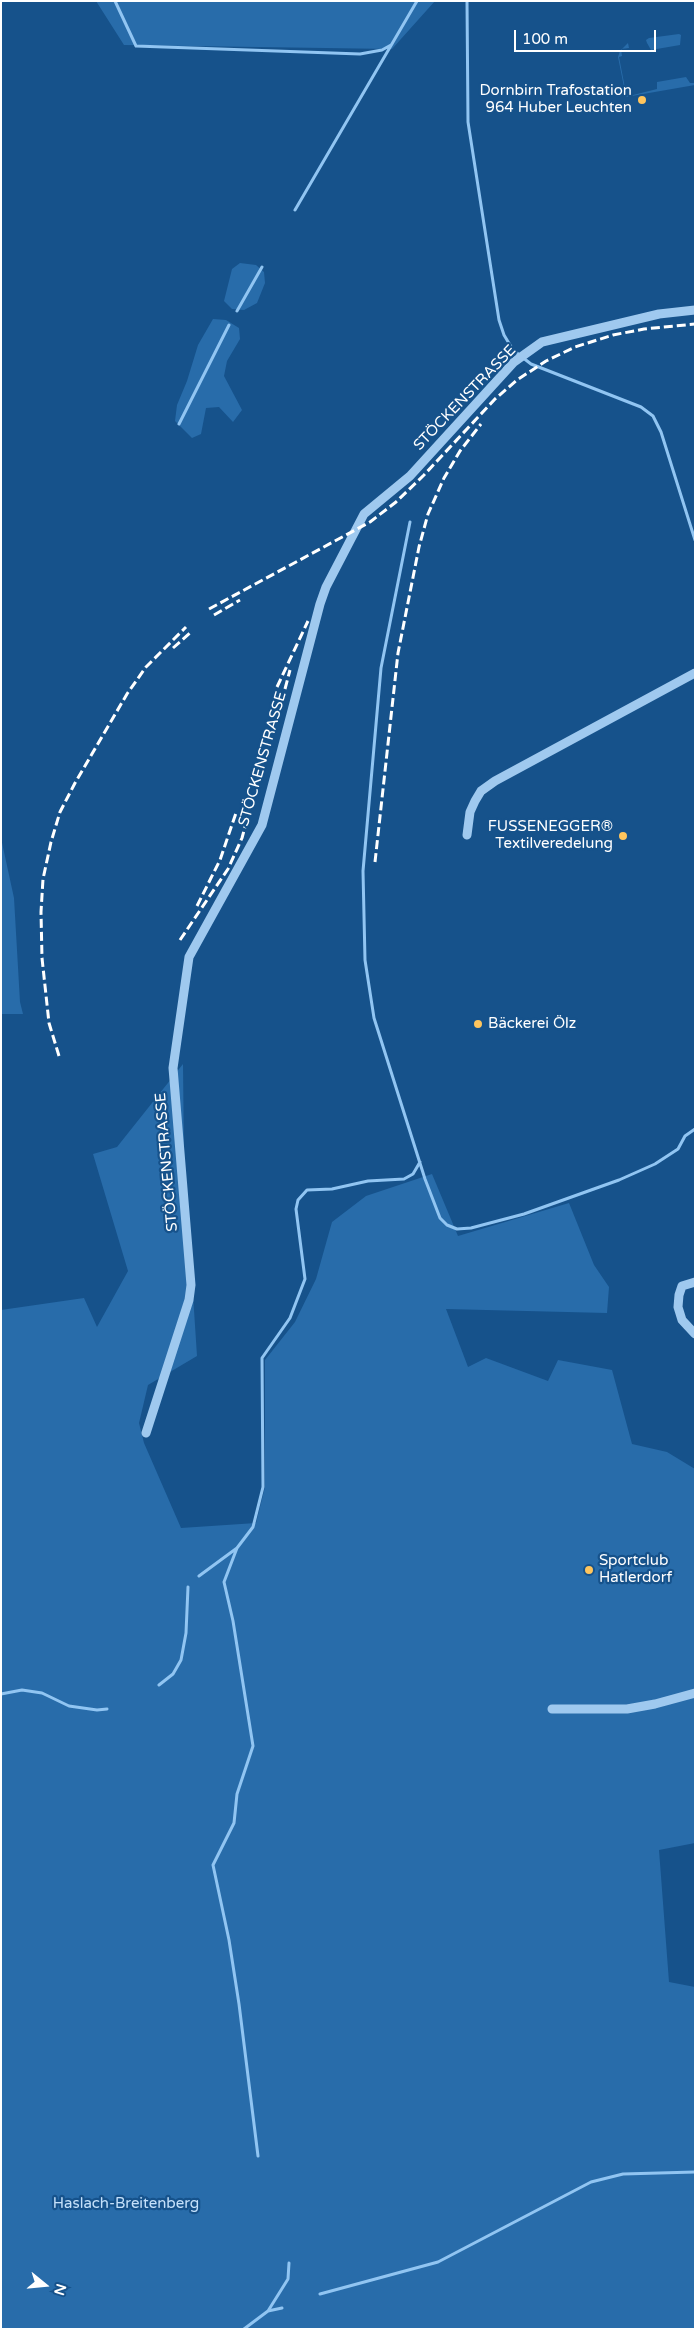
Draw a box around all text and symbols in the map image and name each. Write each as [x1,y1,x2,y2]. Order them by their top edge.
scale bar [516,20,658,52]
text: 100 m [522,30,568,48]
place label: Dornbirn Trafostation 964 Huber Leuchten [480,82,632,117]
marker: Dornbirn Trafostation 964 Huber Leuchten [636,94,648,106]
street label: STÖCKENSTRASSE [410,342,520,454]
street label: STÖCKENSTRASSE [235,689,291,829]
place label: FUSSENEGGER® Textilveredelung [488,818,613,853]
marker: FUSSENEGGER® Textilveredelung [617,830,629,842]
place label: Bäckerei Ölz [488,1015,576,1033]
marker: Bäckerei Ölz [472,1018,484,1030]
street label: STÖCKENSTRASSE [152,1092,182,1232]
place label: Sportclub Hatlerdorf [599,1552,672,1587]
marker: Sportclub Hatlerdorf [583,1564,595,1576]
park label: Haslach-Breitenberg [53,2195,199,2213]
north arrow [20,2260,70,2310]
text: N [50,2282,70,2297]

